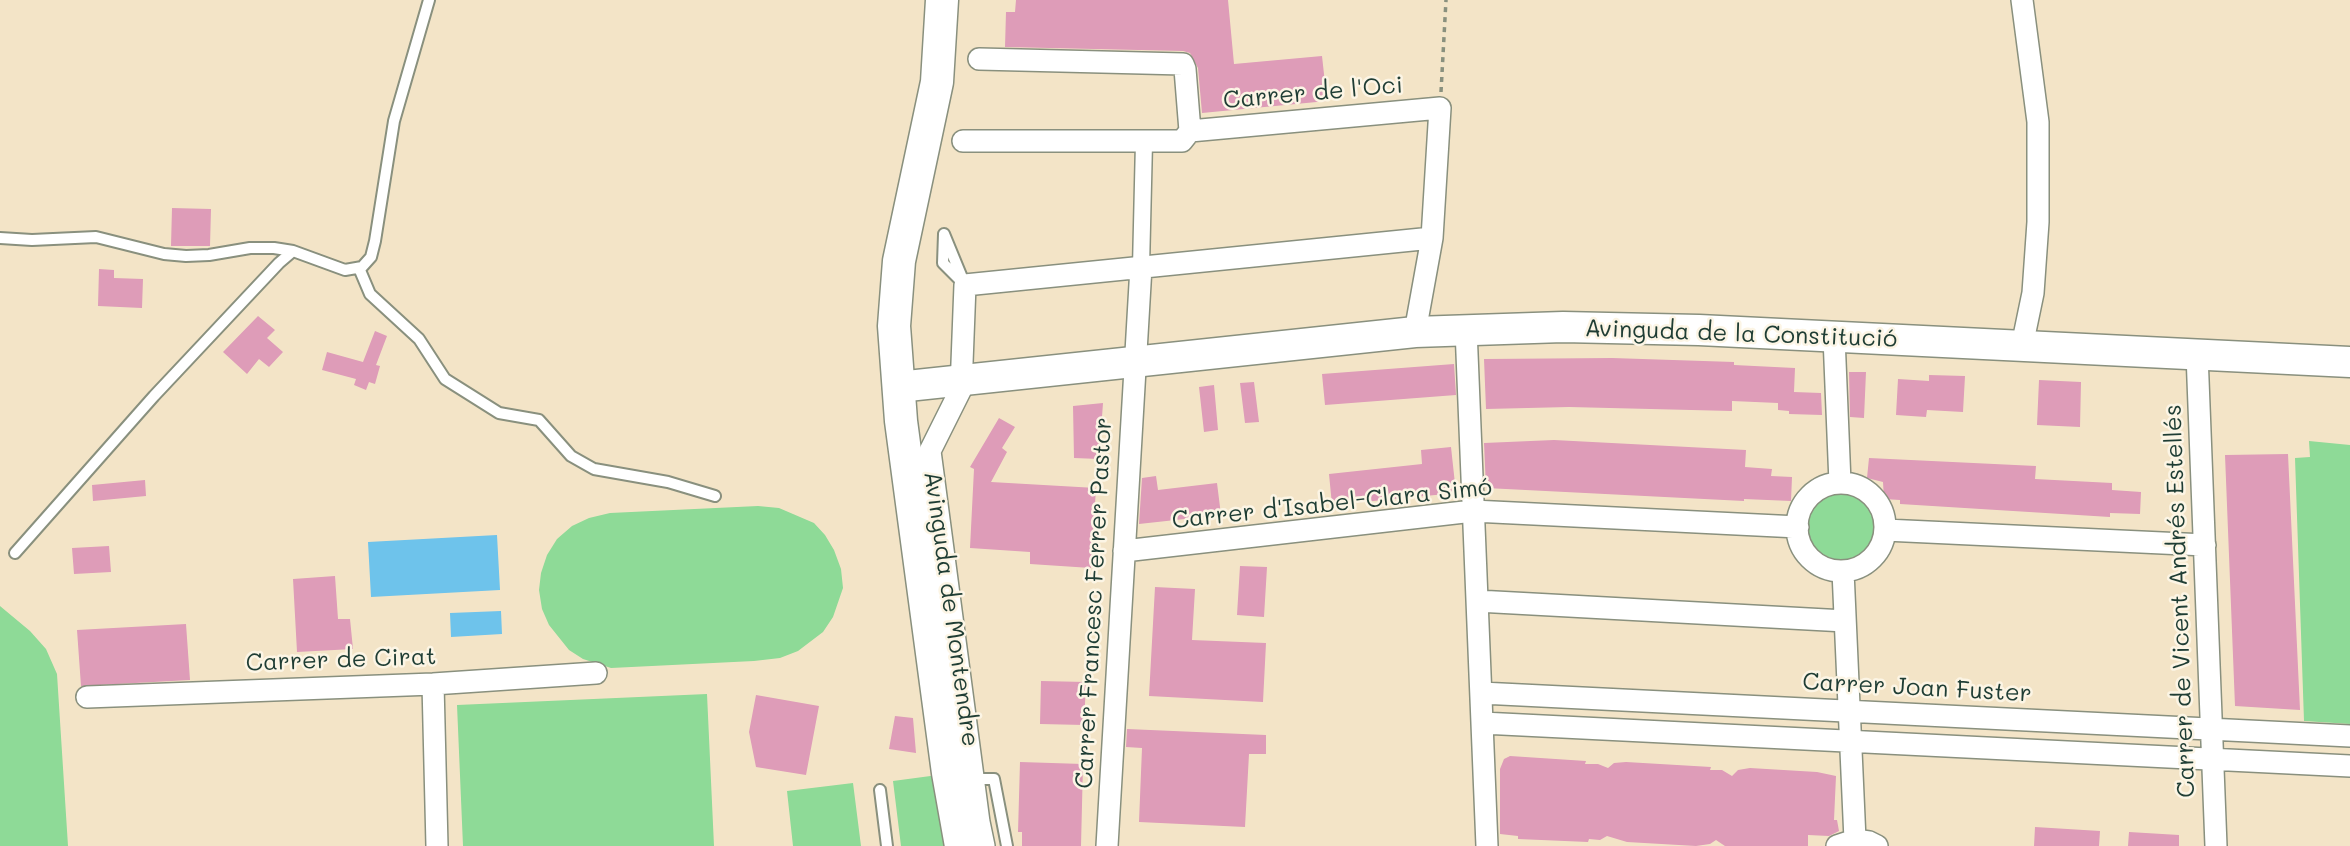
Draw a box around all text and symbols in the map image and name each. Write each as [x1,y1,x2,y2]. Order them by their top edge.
street label: Carrer de l'Oci [1222,71,1404,115]
street label: Avinguda de la Constitució [1584,314,1898,354]
street label: Carrer de Vicent Andrés Estellés [2159,404,2201,798]
street label: Carrer Francesc Ferrer Pastor [1070,417,1118,789]
street label: Avinguda de Montendre [917,470,985,748]
street label: Carrer d'Isabel-Clara Simó [1171,473,1493,535]
street label: Carrer de Cirat [245,642,437,678]
street label: Carrer Joan Fuster [1802,668,2032,708]

